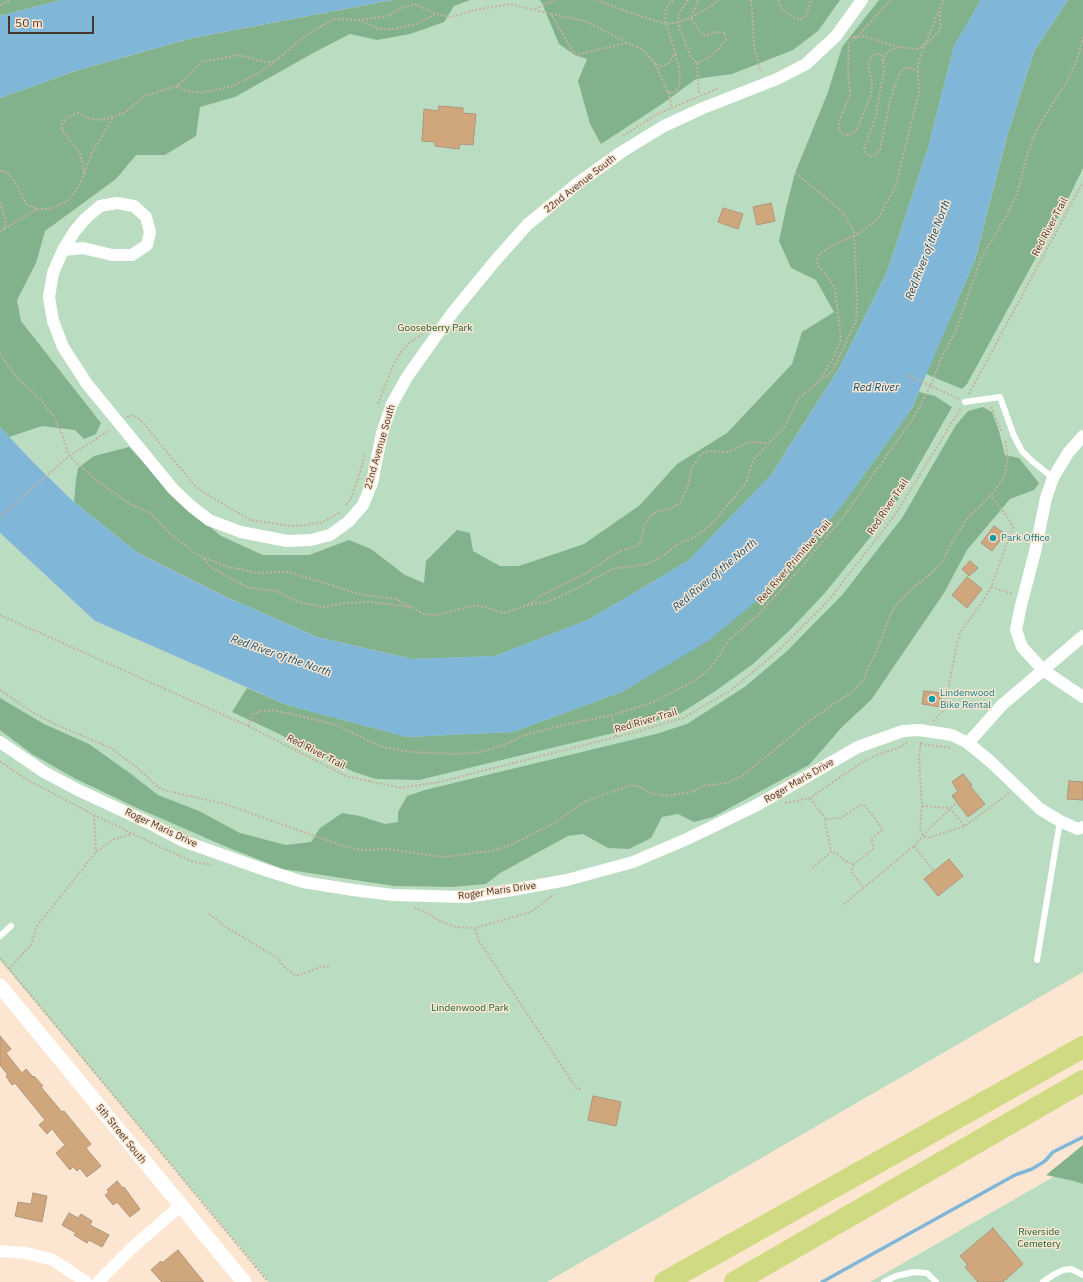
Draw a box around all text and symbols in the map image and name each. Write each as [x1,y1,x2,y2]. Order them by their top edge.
scale bar [10,8,96,34]
text: 50 m [15,15,43,30]
street label: 22nd Avenue South [542,152,618,216]
street label: Red River Trail [1030,196,1070,258]
water label: Red River of the North [903,198,953,302]
park label: Gooseberry Park [398,322,472,334]
water label: Red River [853,381,899,395]
street label: 22nd Avenue South [362,403,398,491]
street label: Red River Trail [865,477,911,537]
street label: Red River Primitive Trail [754,518,834,606]
place label: Park Office [1001,532,1050,544]
marker: Park Office [988,533,998,543]
water label: Red River of the North [670,536,760,614]
water label: Red River of the North [229,633,333,679]
place label: Lindenwood Bike Rental [940,687,995,710]
marker: Lindenwood Bike Rental [927,694,937,704]
street label: Red River Trail [613,706,679,736]
street label: Red River Trail [284,732,348,772]
street label: Roger Maris Drive [762,756,836,806]
street label: Roger Maris Drive [123,806,199,850]
street label: Roger Maris Drive [457,880,537,902]
park label: Lindenwood Park [431,1002,509,1014]
street label: 5th Street South [93,1102,149,1166]
park label: Riverside Cemetery [1017,1226,1061,1250]

